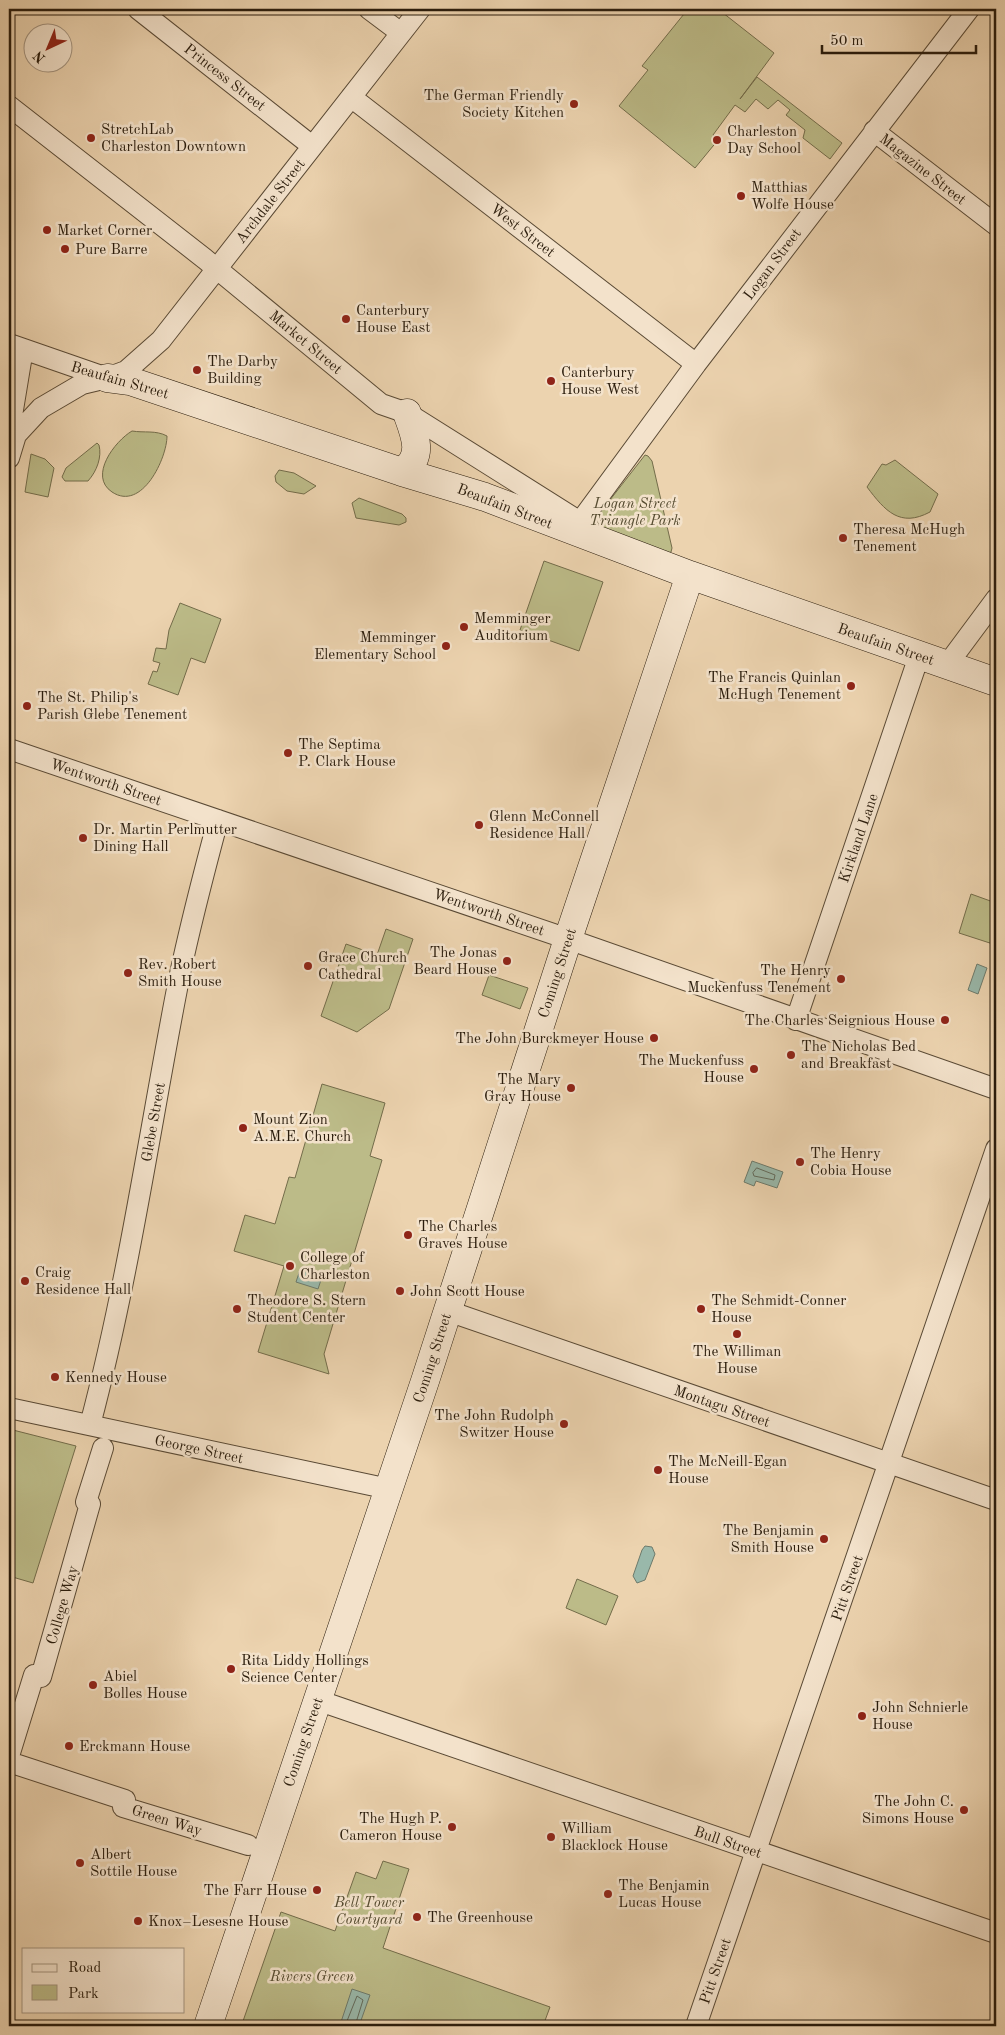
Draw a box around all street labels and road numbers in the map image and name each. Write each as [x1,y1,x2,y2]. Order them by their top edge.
street label: Princess Street [180,42,268,115]
street label: Magazine Street [876,132,968,208]
street label: Archdale Street [234,157,309,247]
street label: West Street [487,202,557,261]
street label: Logan Street [742,226,805,303]
street label: Market Street [266,308,344,378]
street label: Beaufain Street [69,360,170,403]
street label: Beaufain Street [455,482,554,533]
street label: Beaufain Street [835,622,936,669]
street label: Wentworth Street [48,757,163,810]
street label: Kirkland Lane [837,792,882,885]
street label: Wentworth Street [431,887,546,940]
street label: Coming Street [537,927,580,1020]
street label: Glebe Street [140,1081,169,1163]
street label: Coming Street [412,1312,455,1405]
street label: Montagu Street [671,1384,772,1431]
street label: George Street [153,1434,244,1467]
street label: Pitt Street [830,1554,867,1623]
street label: College Way [45,1564,82,1647]
street label: Coming Street [282,1696,327,1789]
street label: Green Way [129,1804,204,1839]
street label: Bull Street [692,1825,763,1862]
street label: Pitt Street [698,1937,735,2006]

